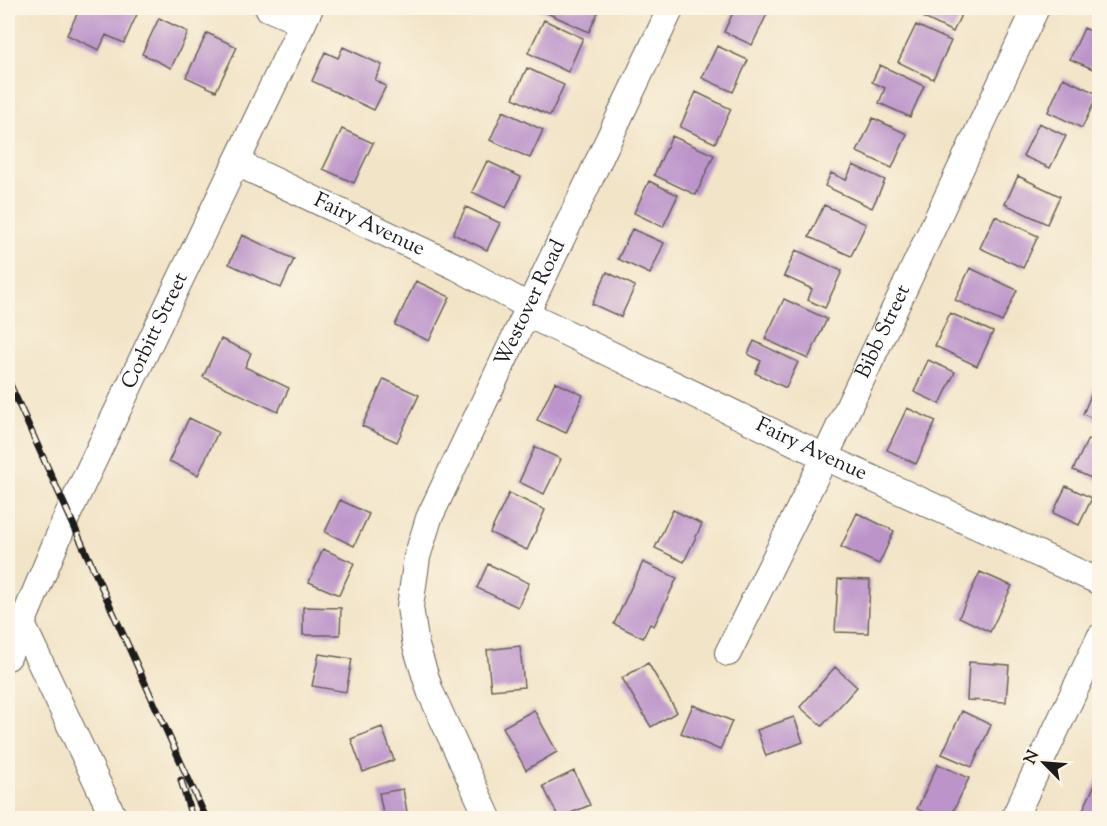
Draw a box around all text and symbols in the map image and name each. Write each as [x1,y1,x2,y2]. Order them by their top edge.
street label: Fairy Avenue [308,186,430,265]
street label: Westover Road [488,235,574,372]
street label: Corbitt Street [115,268,196,394]
street label: Bibb Street [849,280,919,384]
street label: Fairy Avenue [750,411,872,489]
north arrow [1014,733,1074,793]
text: N [1020,747,1046,768]

